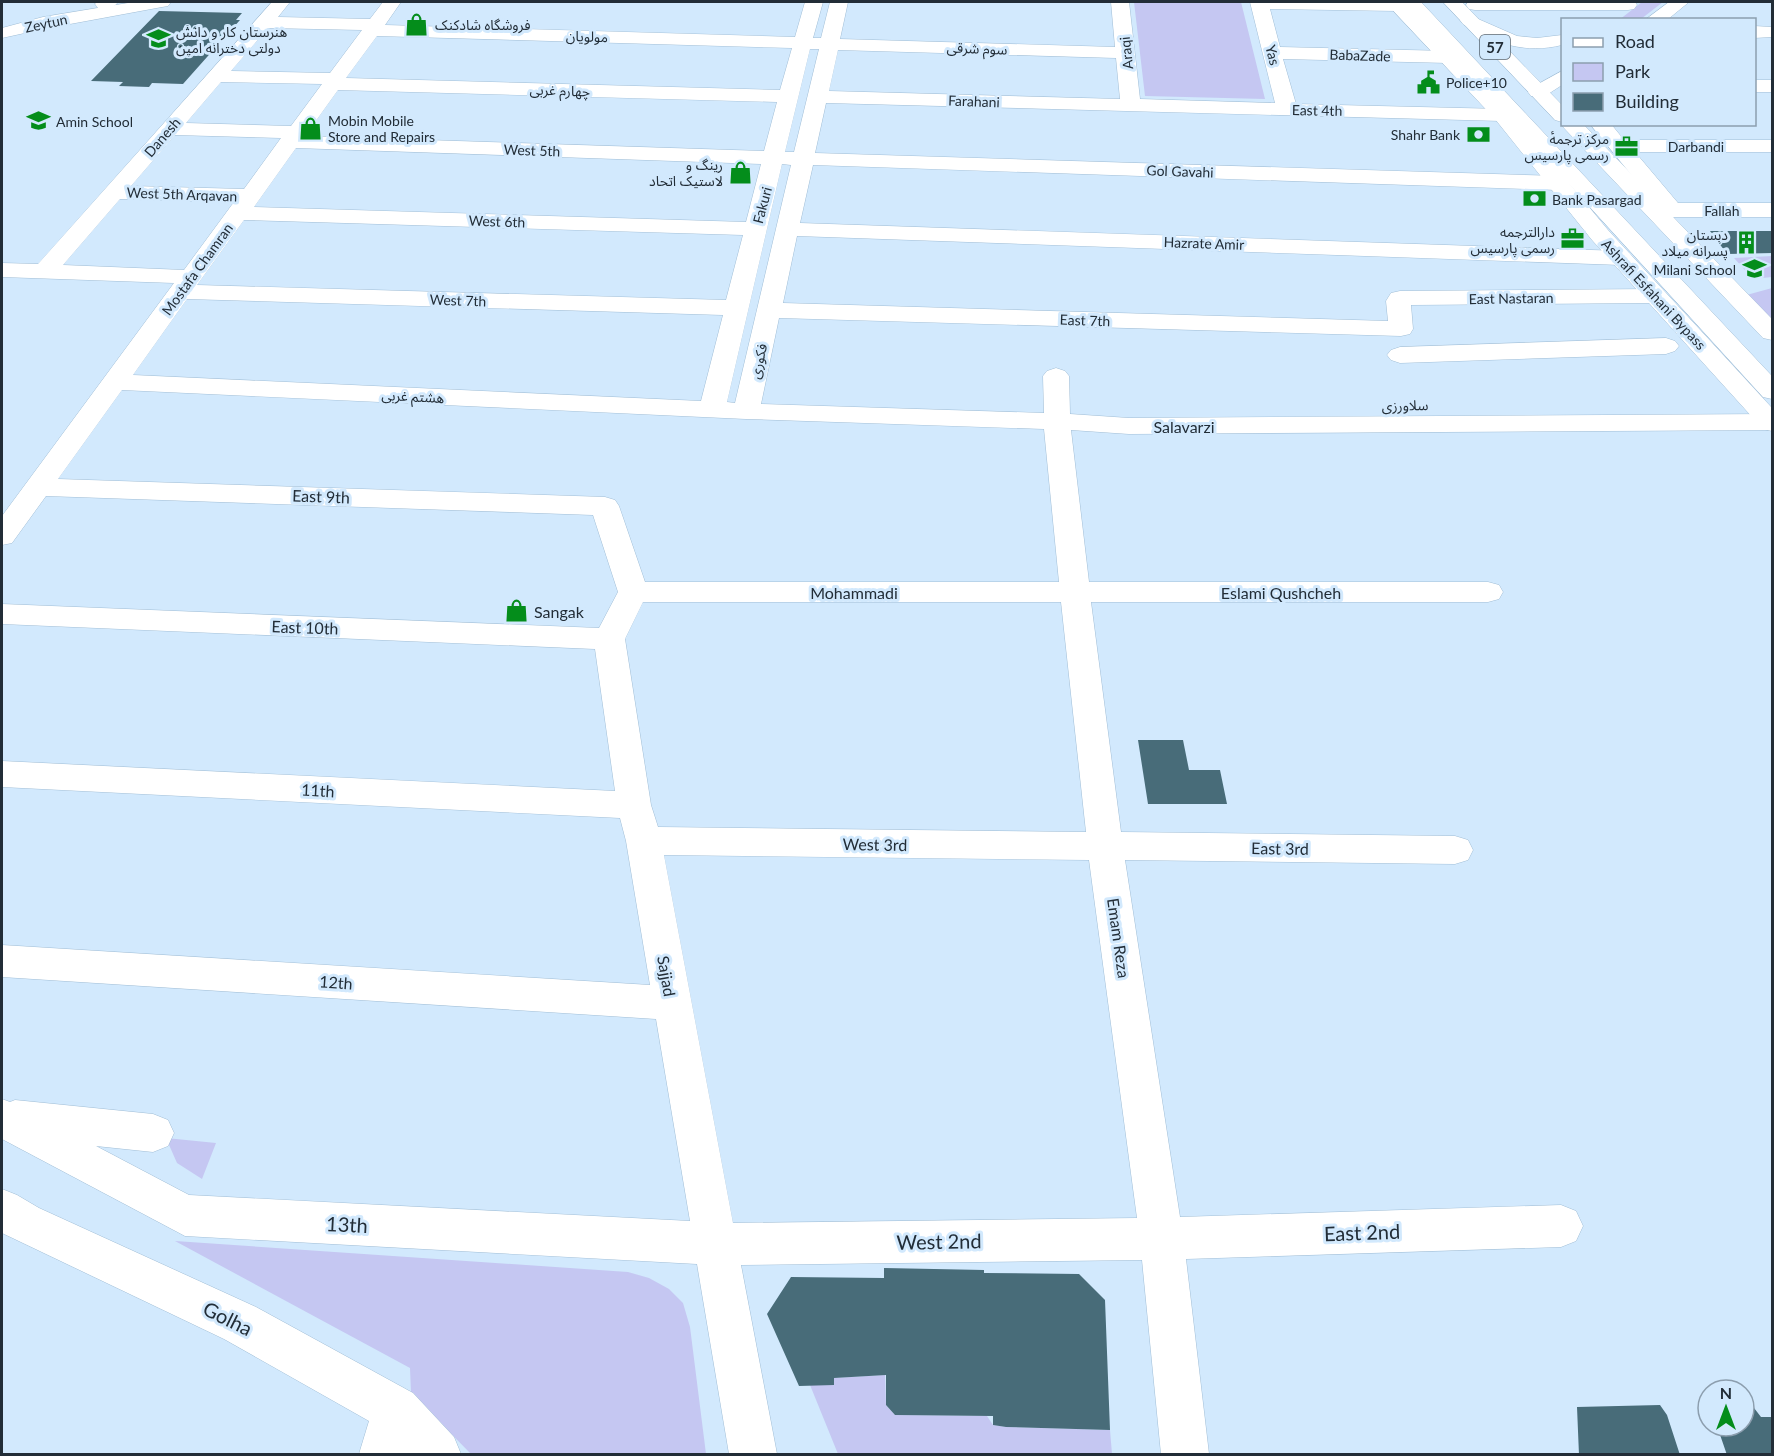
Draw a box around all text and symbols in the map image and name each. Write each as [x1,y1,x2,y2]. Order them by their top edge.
street label: Zeytun [23,10,69,36]
shop icon: فروشگاه شادکنک [404,11,430,37]
place label: فروشگاه شادکنک [435,16,530,34]
legend [1561,18,1756,126]
place label: هنرستان کار و دانش دولتی دخترانه امین [176,23,287,57]
school or university icon: هنرستان کار و دانش دولتی دخترانه امین [145,26,171,52]
street label: مولویان [566,27,608,46]
text: Road [1615,30,1655,52]
road number: 57 [1480,35,1510,59]
street label: Araqi [1116,36,1136,70]
street label: سوم شرقی [946,38,1008,61]
street label: Yas [1262,43,1284,67]
street label: BabaZade [1329,45,1391,65]
text: Park [1615,60,1651,82]
public building icon: Police+10 [1415,69,1441,95]
place label: Police+10 [1446,74,1507,91]
street label: چهارم غربی [529,80,591,103]
text: Building [1615,90,1679,112]
street label: Farahani [948,92,1000,110]
street label: East 4th [1292,101,1342,119]
school or university icon: Amin School [25,108,51,134]
place label: Mobin Mobile Store and Repairs [328,112,435,145]
place label: Amin School [56,113,133,130]
street label: Danesh [140,114,184,160]
shop icon: Mobin Mobile Store and Repairs [297,115,323,141]
bank icon: Shahr Bank [1465,121,1491,147]
place label: Shahr Bank [1391,126,1461,143]
place label: مرکز ترجمهٔ رسمی پارسیس [1524,130,1609,165]
office icon: مرکز ترجمهٔ رسمی پارسیس [1614,133,1640,159]
street label: Darbandi [1668,138,1724,155]
street label: West 5th [503,141,561,159]
place label: رینگ و لاستیک اتحاد [649,156,723,189]
shop icon: رینگ و لاستیک اتحاد [728,159,754,185]
street label: Gol Gavahi [1146,161,1214,181]
street label: West 5th Arqavan [126,184,238,204]
street label: Fakuri [749,185,775,225]
bank icon: Bank Pasargad [1521,186,1547,212]
place label: Bank Pasargad [1552,191,1642,208]
street label: Fallah [1704,202,1740,219]
street label: West 6th [468,212,526,230]
street label: Mostafa Chamran [158,220,236,318]
place label: دارالترجمه رسمی پارسیس [1470,223,1555,258]
office icon: دارالترجمه رسمی پارسیس [1560,226,1586,252]
place label: دبستان پسرانه میلاد [1662,226,1728,261]
building icon: دبستان پسرانه میلاد [1733,229,1759,255]
street label: Hazrate Amir [1163,233,1245,253]
street label: Ashrafi Esfahani Bypass [1598,235,1710,353]
school or university icon: Milani School [1741,256,1767,282]
place label: Milani School [1653,261,1736,278]
street label: East Nastaran [1468,289,1554,307]
street label: West 7th [429,291,487,309]
street label: East 7th [1059,311,1111,329]
street label: فکوری [746,342,771,381]
street label: هشتم غربی [381,386,445,409]
street label: سلاورزی [1382,396,1428,415]
street label: Salavarzi [1153,417,1215,436]
street label: East 9th [292,485,350,507]
street label: Mohammadi [810,583,898,602]
street label: Eslami Qushcheh [1221,583,1341,602]
shop icon: Sangak [503,598,529,624]
place label: Sangak [534,602,585,621]
street label: East 10th [271,616,339,638]
street label: 11th [301,780,335,800]
street label: West 3rd [843,834,907,854]
street label: East 3rd [1251,838,1309,858]
street label: Emam Reza [1104,897,1134,979]
street label: Sajjad [654,954,680,998]
street label: 12th [319,971,353,993]
street label: 13th [326,1211,368,1237]
street label: East 2nd [1323,1219,1401,1245]
street label: West 2nd [896,1228,982,1254]
street label: Golha [200,1296,256,1340]
north arrow [1696,1378,1756,1438]
text: N [1720,1383,1732,1402]

